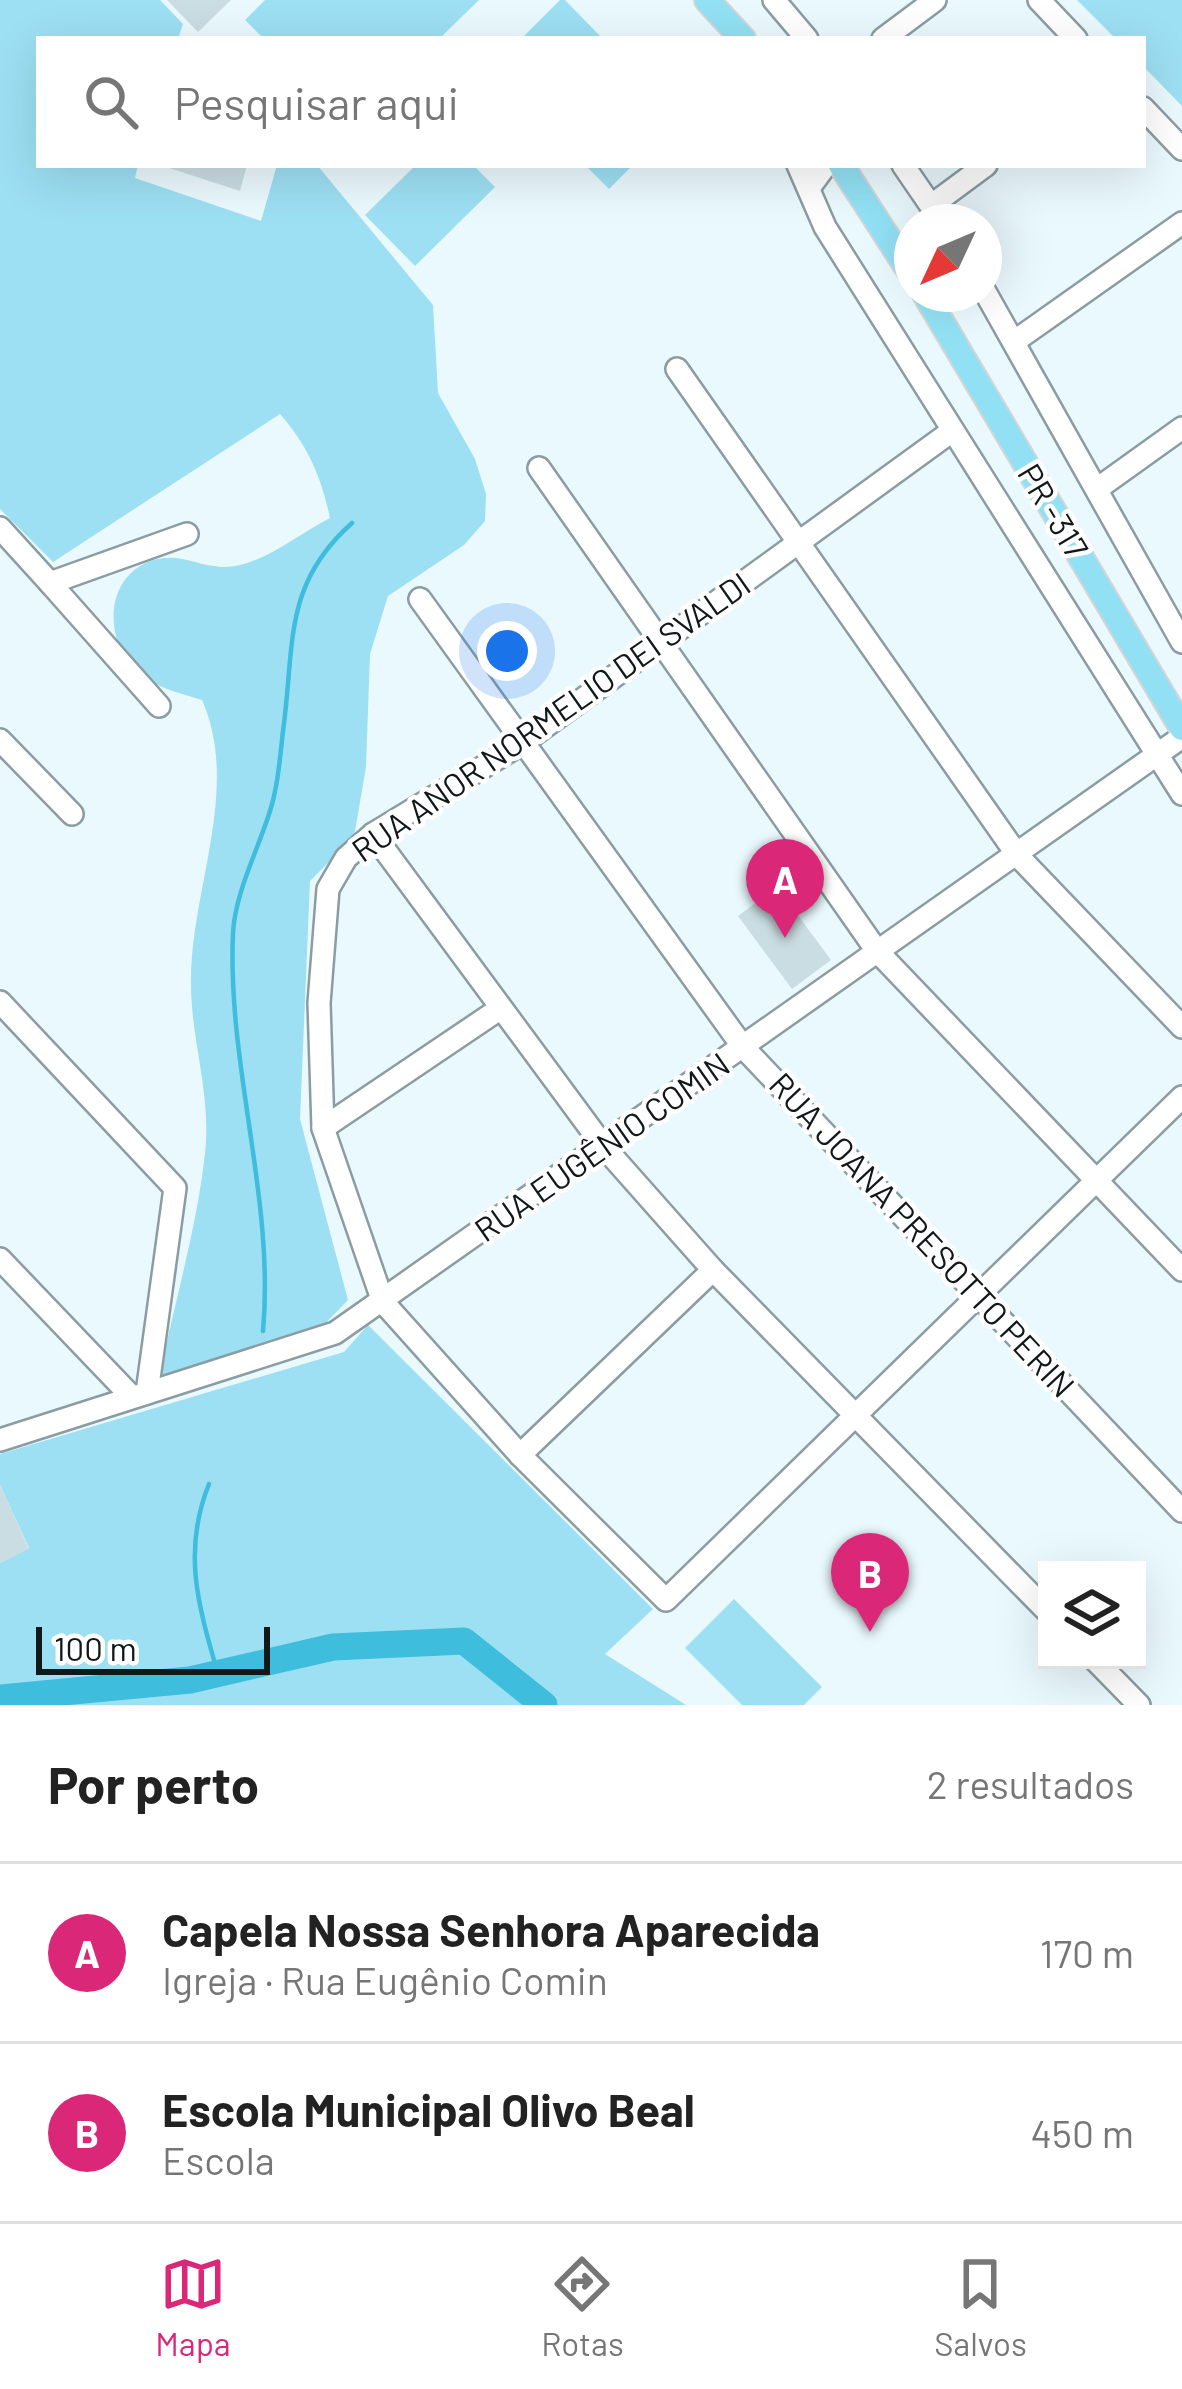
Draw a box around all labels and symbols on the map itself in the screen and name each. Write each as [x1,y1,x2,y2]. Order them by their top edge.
north arrow [894,204,1002,312]
street label: PR -317 [1010,456,1098,565]
street label: RUA ANOR NORMELIO DEI SVALDI [344,563,757,869]
your location [477,621,537,681]
pin: A [746,839,824,938]
street label: RUA EUGÊNIO COMIN [466,1043,737,1249]
street label: RUA JOANA PRESOTTO PERIN [762,1064,1084,1405]
pin: B [831,1533,909,1632]
scale bar [36,1621,270,1674]

